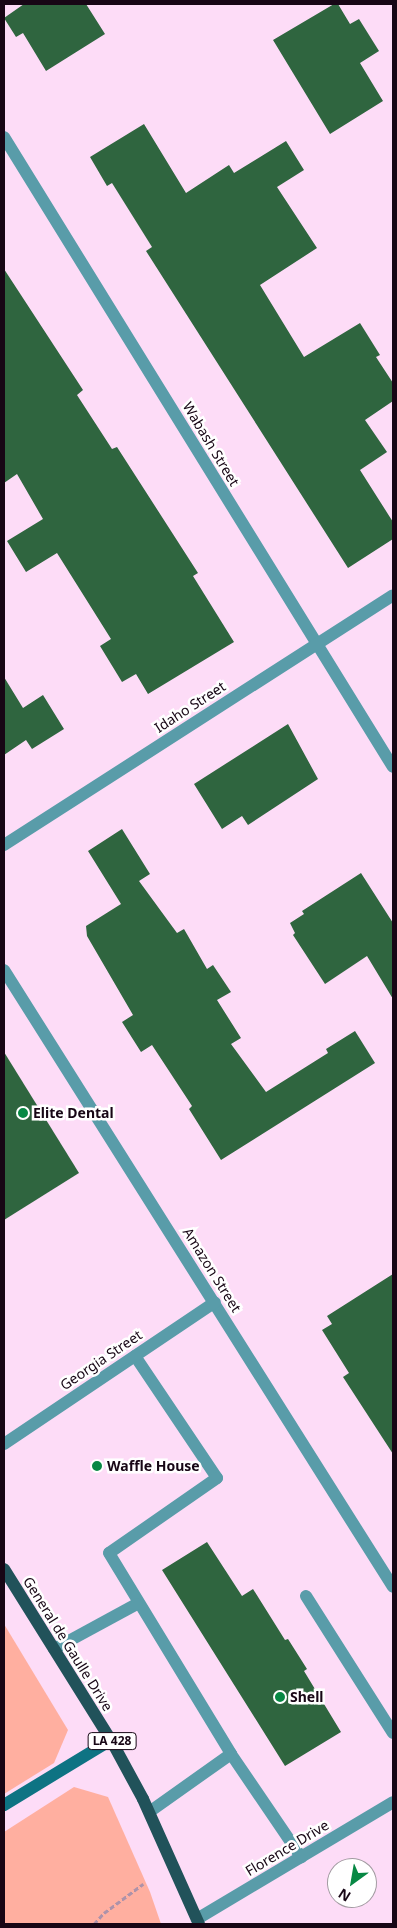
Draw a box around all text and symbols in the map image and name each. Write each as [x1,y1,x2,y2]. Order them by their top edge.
street label: Wabash Street [179,399,243,489]
street label: Idaho Street [151,678,229,736]
place label: Elite Dental [33,1105,114,1121]
marker: Elite Dental [17,1107,29,1119]
street label: Amazon Street [179,1225,245,1315]
street label: Georgia Street [57,1326,145,1394]
place label: Waffle House [107,1458,200,1474]
marker: Waffle House [91,1460,103,1472]
street label: General de Gaulle Drive [20,1574,116,1714]
place label: Shell [290,1689,324,1705]
marker: Shell [274,1691,286,1703]
road number: LA 428 [87,1732,137,1750]
street label: Florence Drive [242,1817,332,1879]
north arrow [327,1858,377,1908]
text: N [334,1884,354,1906]

